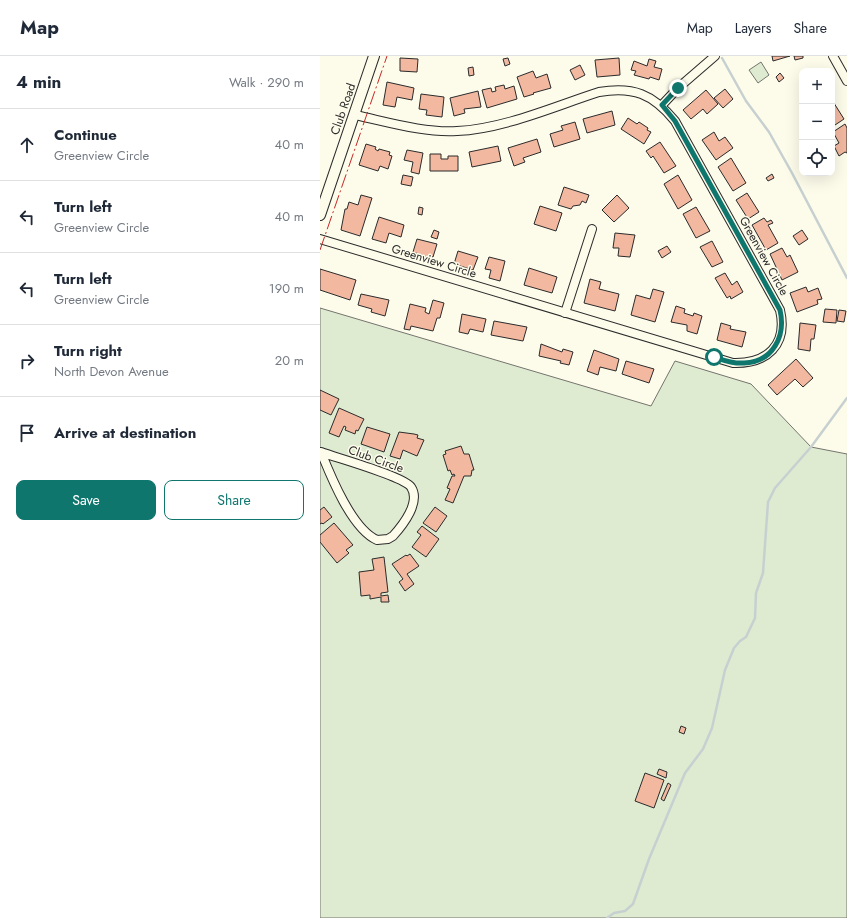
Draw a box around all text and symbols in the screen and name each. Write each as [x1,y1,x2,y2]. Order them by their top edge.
text: Map [20,14,59,41]
text: Map [687,18,713,38]
text: Layers [735,18,771,38]
text: Share [793,18,827,38]
map controls [799,68,835,176]
button: + [799,68,835,104]
text: 4 min [16,70,61,94]
text: Walk · 290 m [229,73,304,92]
route end [669,79,687,97]
street label: Club Road [326,81,360,137]
button: − [799,104,835,140]
text: Continue [54,124,117,146]
icon: ahead [16,134,38,156]
text: 40 m [275,135,304,154]
button: locate [799,140,835,176]
text: Greenview Circle [54,146,149,165]
text: Turn left [54,196,112,218]
icon: left [16,206,38,228]
text: 40 m [275,207,304,226]
street label: Greenview Circle [735,213,793,299]
text: Greenview Circle [54,218,149,237]
street label: Greenview Circle [389,240,479,282]
text: Turn left [54,268,112,290]
icon: left [16,278,38,300]
text: 190 m [269,279,304,298]
text: Greenview Circle [54,290,149,309]
text: Turn right [54,340,122,362]
route start [705,348,723,366]
icon: right [16,350,38,372]
text: 20 m [275,351,304,370]
text: North Devon Avenue [54,362,169,381]
icon: arrive [16,422,38,444]
text: Arrive at destination [54,422,196,444]
street label: Club Circle [346,441,406,477]
button: Save [16,480,156,520]
button: Share [164,480,304,520]

